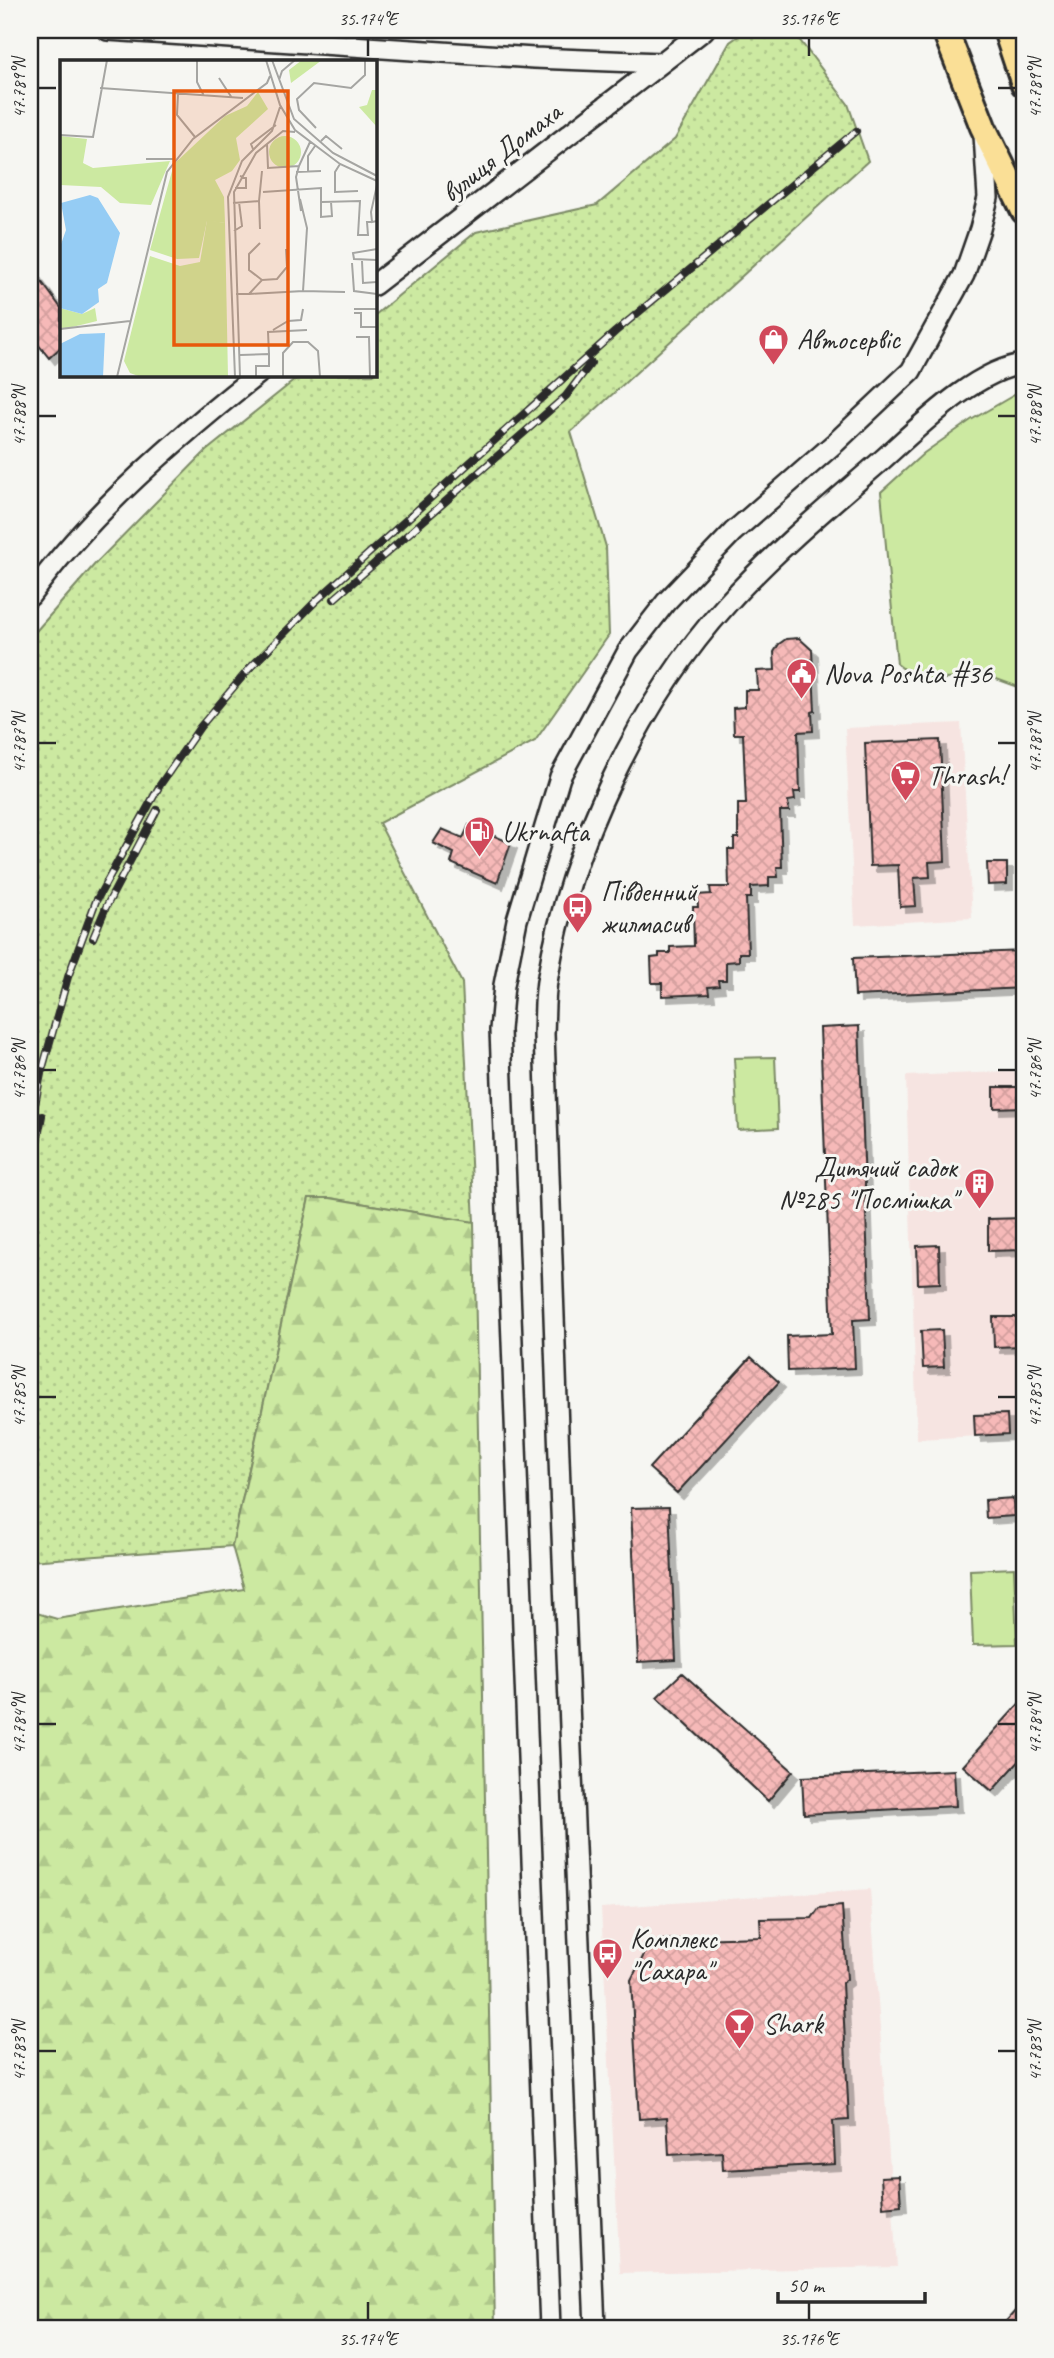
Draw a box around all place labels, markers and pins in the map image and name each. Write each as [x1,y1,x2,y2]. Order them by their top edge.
shop icon: Автосервіс [757,322,791,366]
place label: Автосервіс [797,322,902,357]
public building icon: Nova Poshta #36 [784,656,818,700]
place label: Nova Poshta #36 [824,656,993,691]
supermarket icon: Thrash! [888,758,922,802]
place label: Thrash! [928,758,1011,793]
fuel station icon: Ukrnafta [462,814,496,858]
place label: Ukrnafta [502,814,590,849]
place label: Південний жилмасив [601,874,698,941]
bus stop icon: Південний жилмасив [561,890,595,934]
place label: Дитячий садок №285 "Посмішка" [779,1150,962,1217]
building icon: Дитячий садок №285 "Посмішка" [963,1166,997,1210]
place label: Комплекс "Сахара" [630,1921,718,1988]
bus stop icon: Комплекс "Сахара" [590,1937,624,1981]
bar icon: Shark [723,2006,757,2050]
place label: Shark [763,2006,824,2041]

